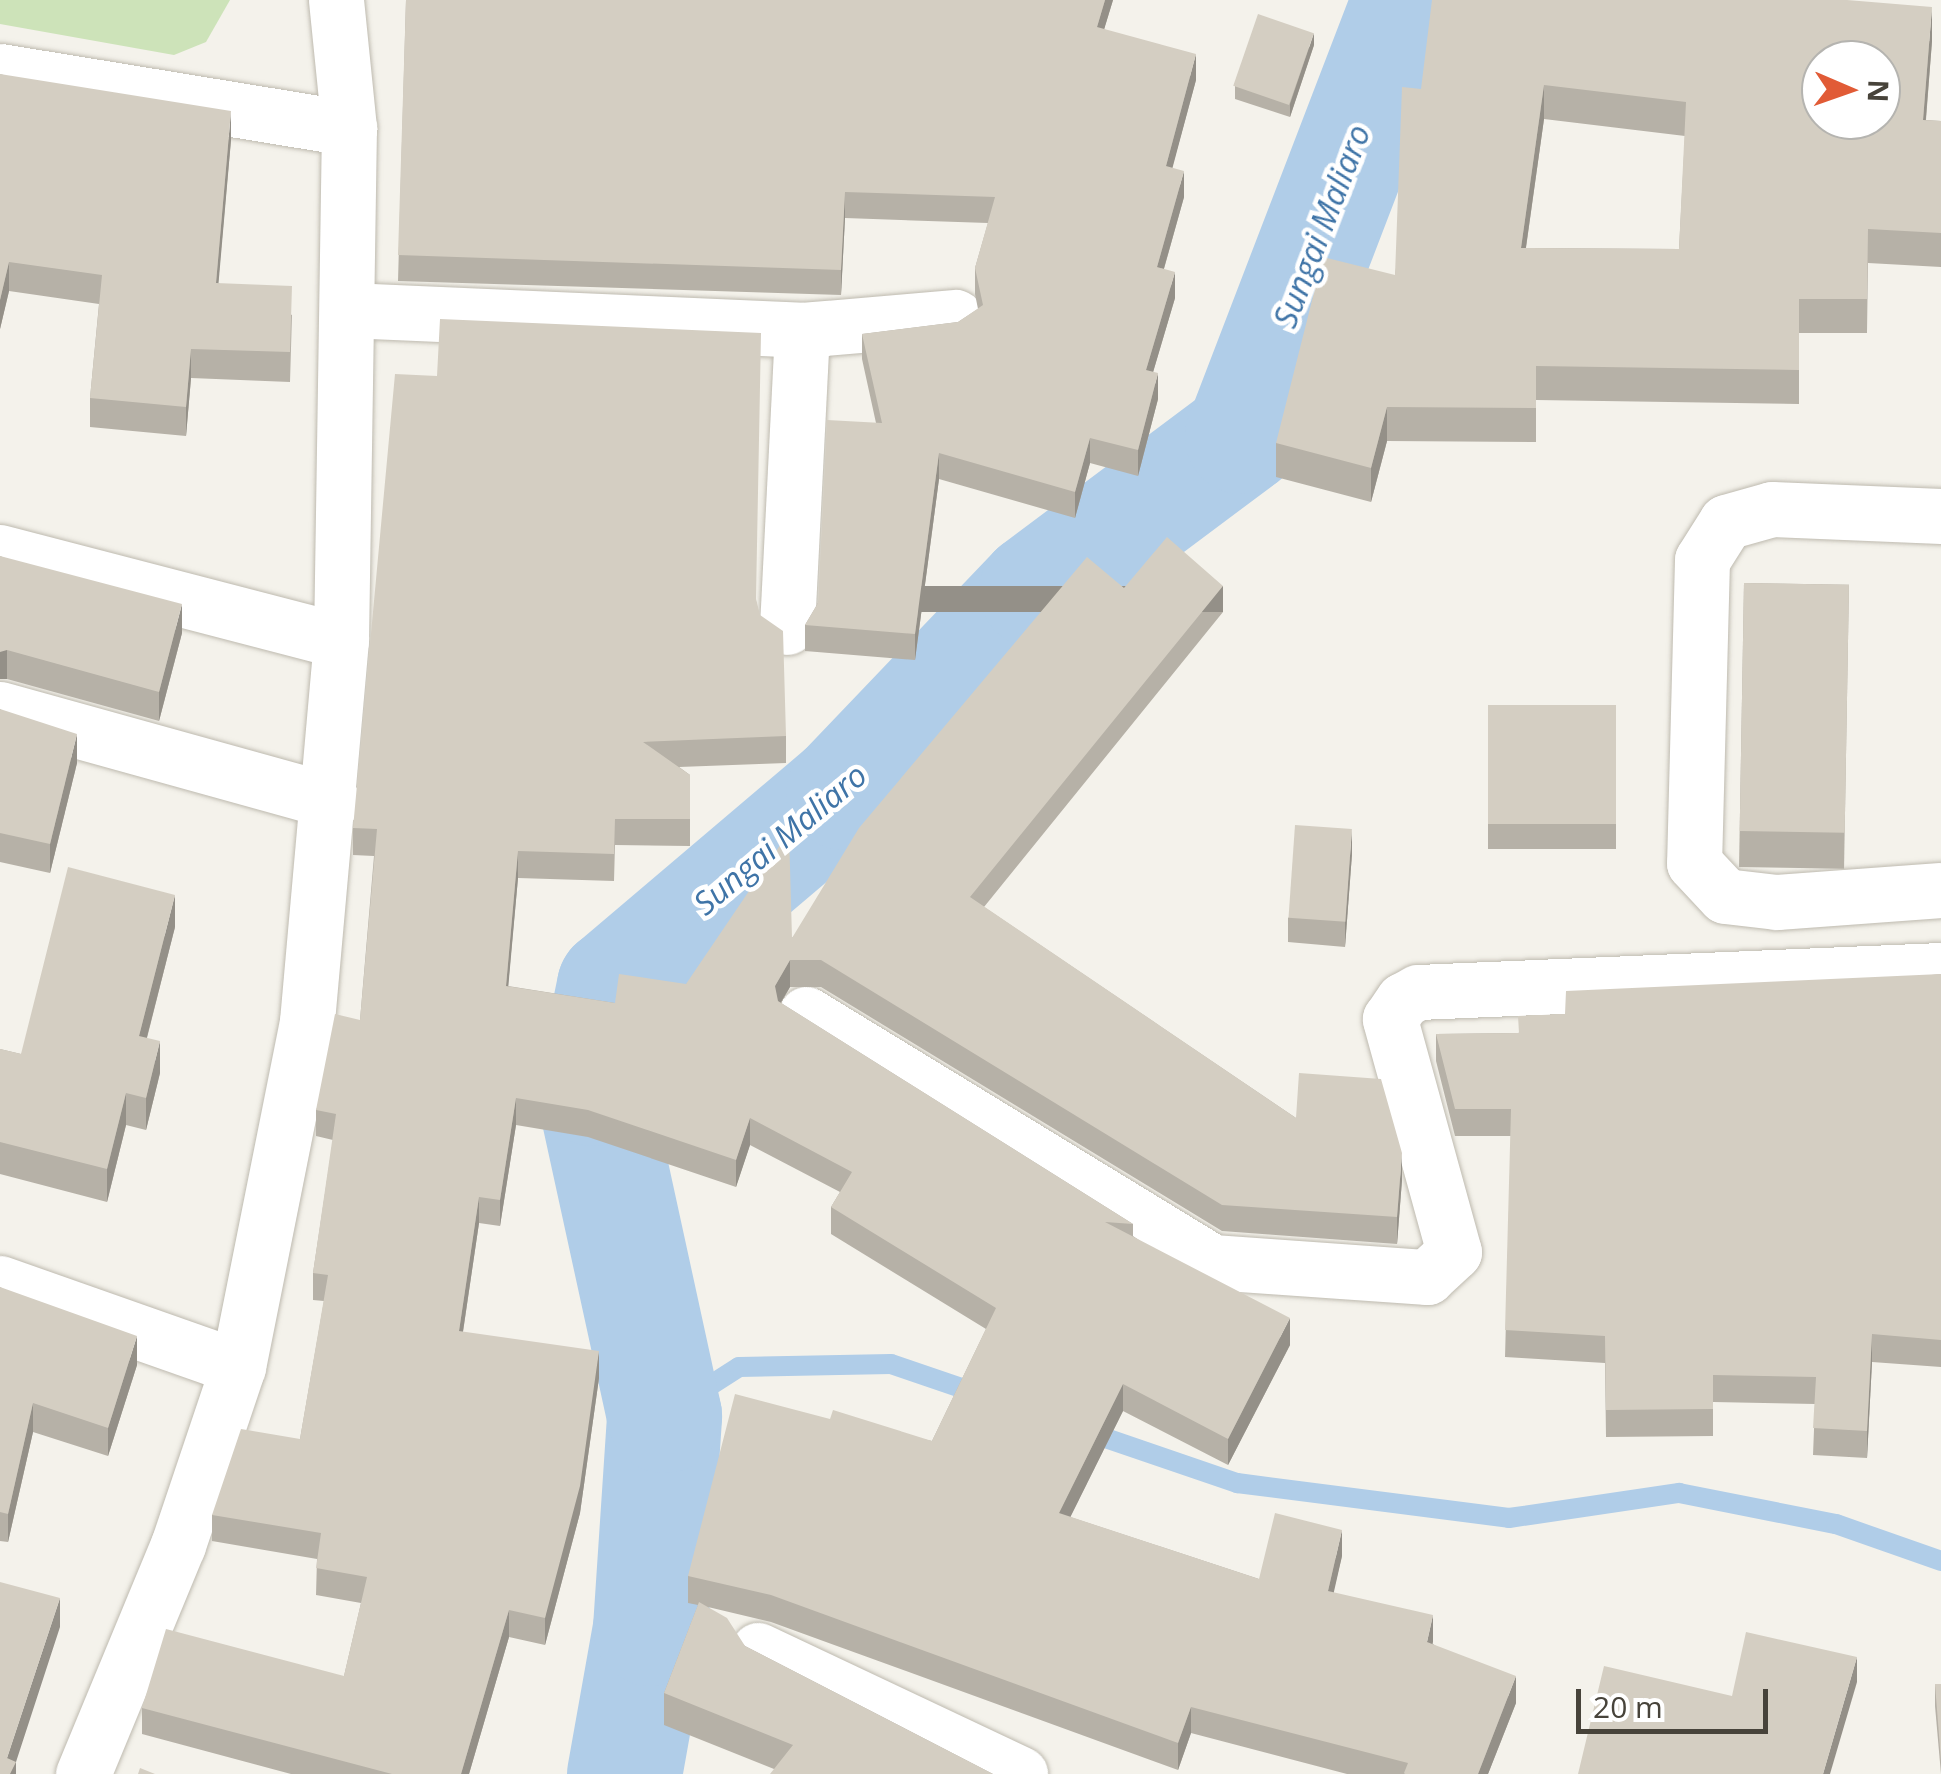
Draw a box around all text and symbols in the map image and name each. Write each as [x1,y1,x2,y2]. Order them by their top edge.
north arrow [1801,40,1901,140]
text: N [1860,79,1898,103]
water label: Sungai Maliaro [1266,119,1378,333]
water label: Sungai Maliaro [686,756,874,922]
scale bar [1581,1669,1774,1731]
text: 20 m [1593,1686,1663,1727]

